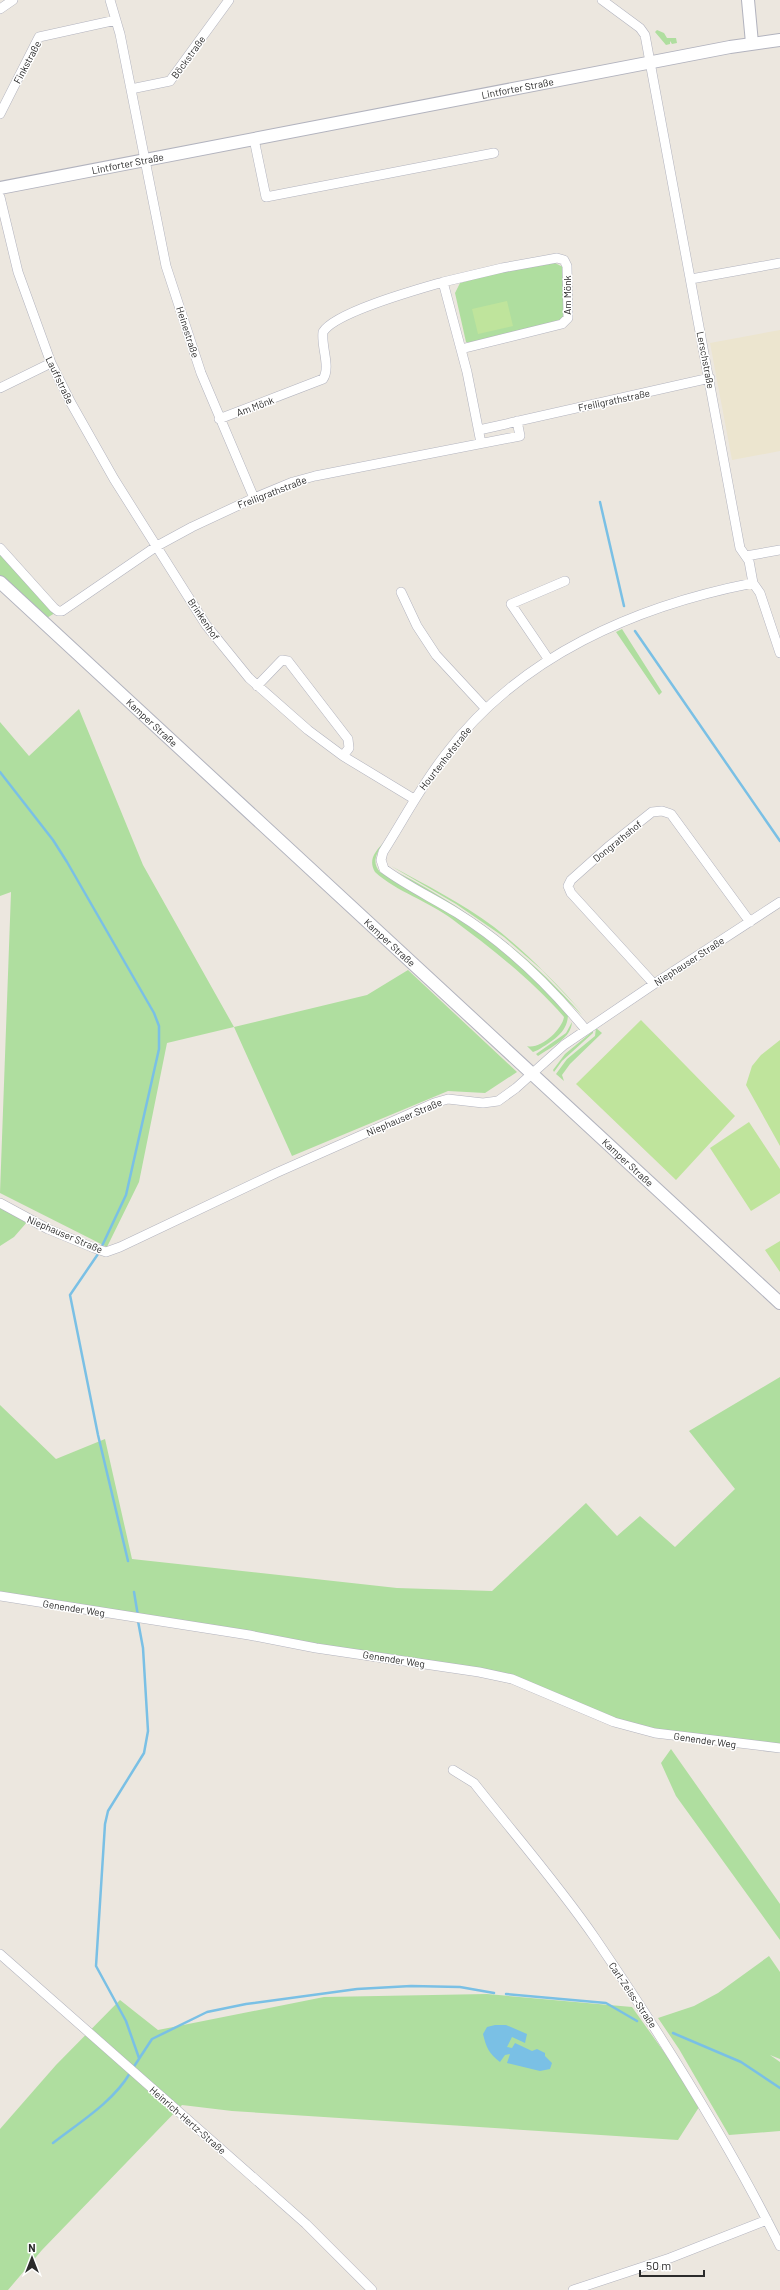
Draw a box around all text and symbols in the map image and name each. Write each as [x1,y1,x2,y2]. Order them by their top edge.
street label: Böckstraße [168,33,208,81]
street label: Finkstraße [11,39,43,85]
street label: Lintforter Straße [480,75,555,101]
street label: Lintforter Straße [91,151,165,176]
street label: Am Mönk [561,275,573,315]
street label: Heinestraße [174,305,202,359]
street label: Lerschstraße [695,330,717,390]
street label: Lauffstraße [43,354,77,406]
street label: Freiligrathstraße [577,387,651,413]
street label: Am Mönk [235,394,275,418]
street label: Freiligrathstraße [236,473,308,511]
street label: Brinkenhof [186,596,223,642]
street label: Kamper Straße [124,696,180,749]
street label: Hourtenhofstraße [416,724,474,792]
street label: Dongrathshof [590,817,644,864]
street label: Kamper Straße [362,916,418,969]
street label: Niephauser Straße [652,934,726,988]
street label: Niephauser Straße [364,1096,444,1138]
street label: Kamper Straße [600,1136,656,1189]
street label: Niephauser Straße [25,1213,105,1255]
street label: Genender Weg [42,1597,106,1619]
street label: Genender Weg [362,1648,426,1670]
street label: Genender Weg [673,1730,737,1750]
street label: Carl-Zeiss-Straße [607,1960,659,2030]
street label: Heinrich-Hertz-Straße [147,2084,229,2156]
north arrow [12,2238,52,2278]
text: N [28,2241,36,2254]
scale bar [640,2252,704,2278]
text: 50 m [646,2258,671,2272]

